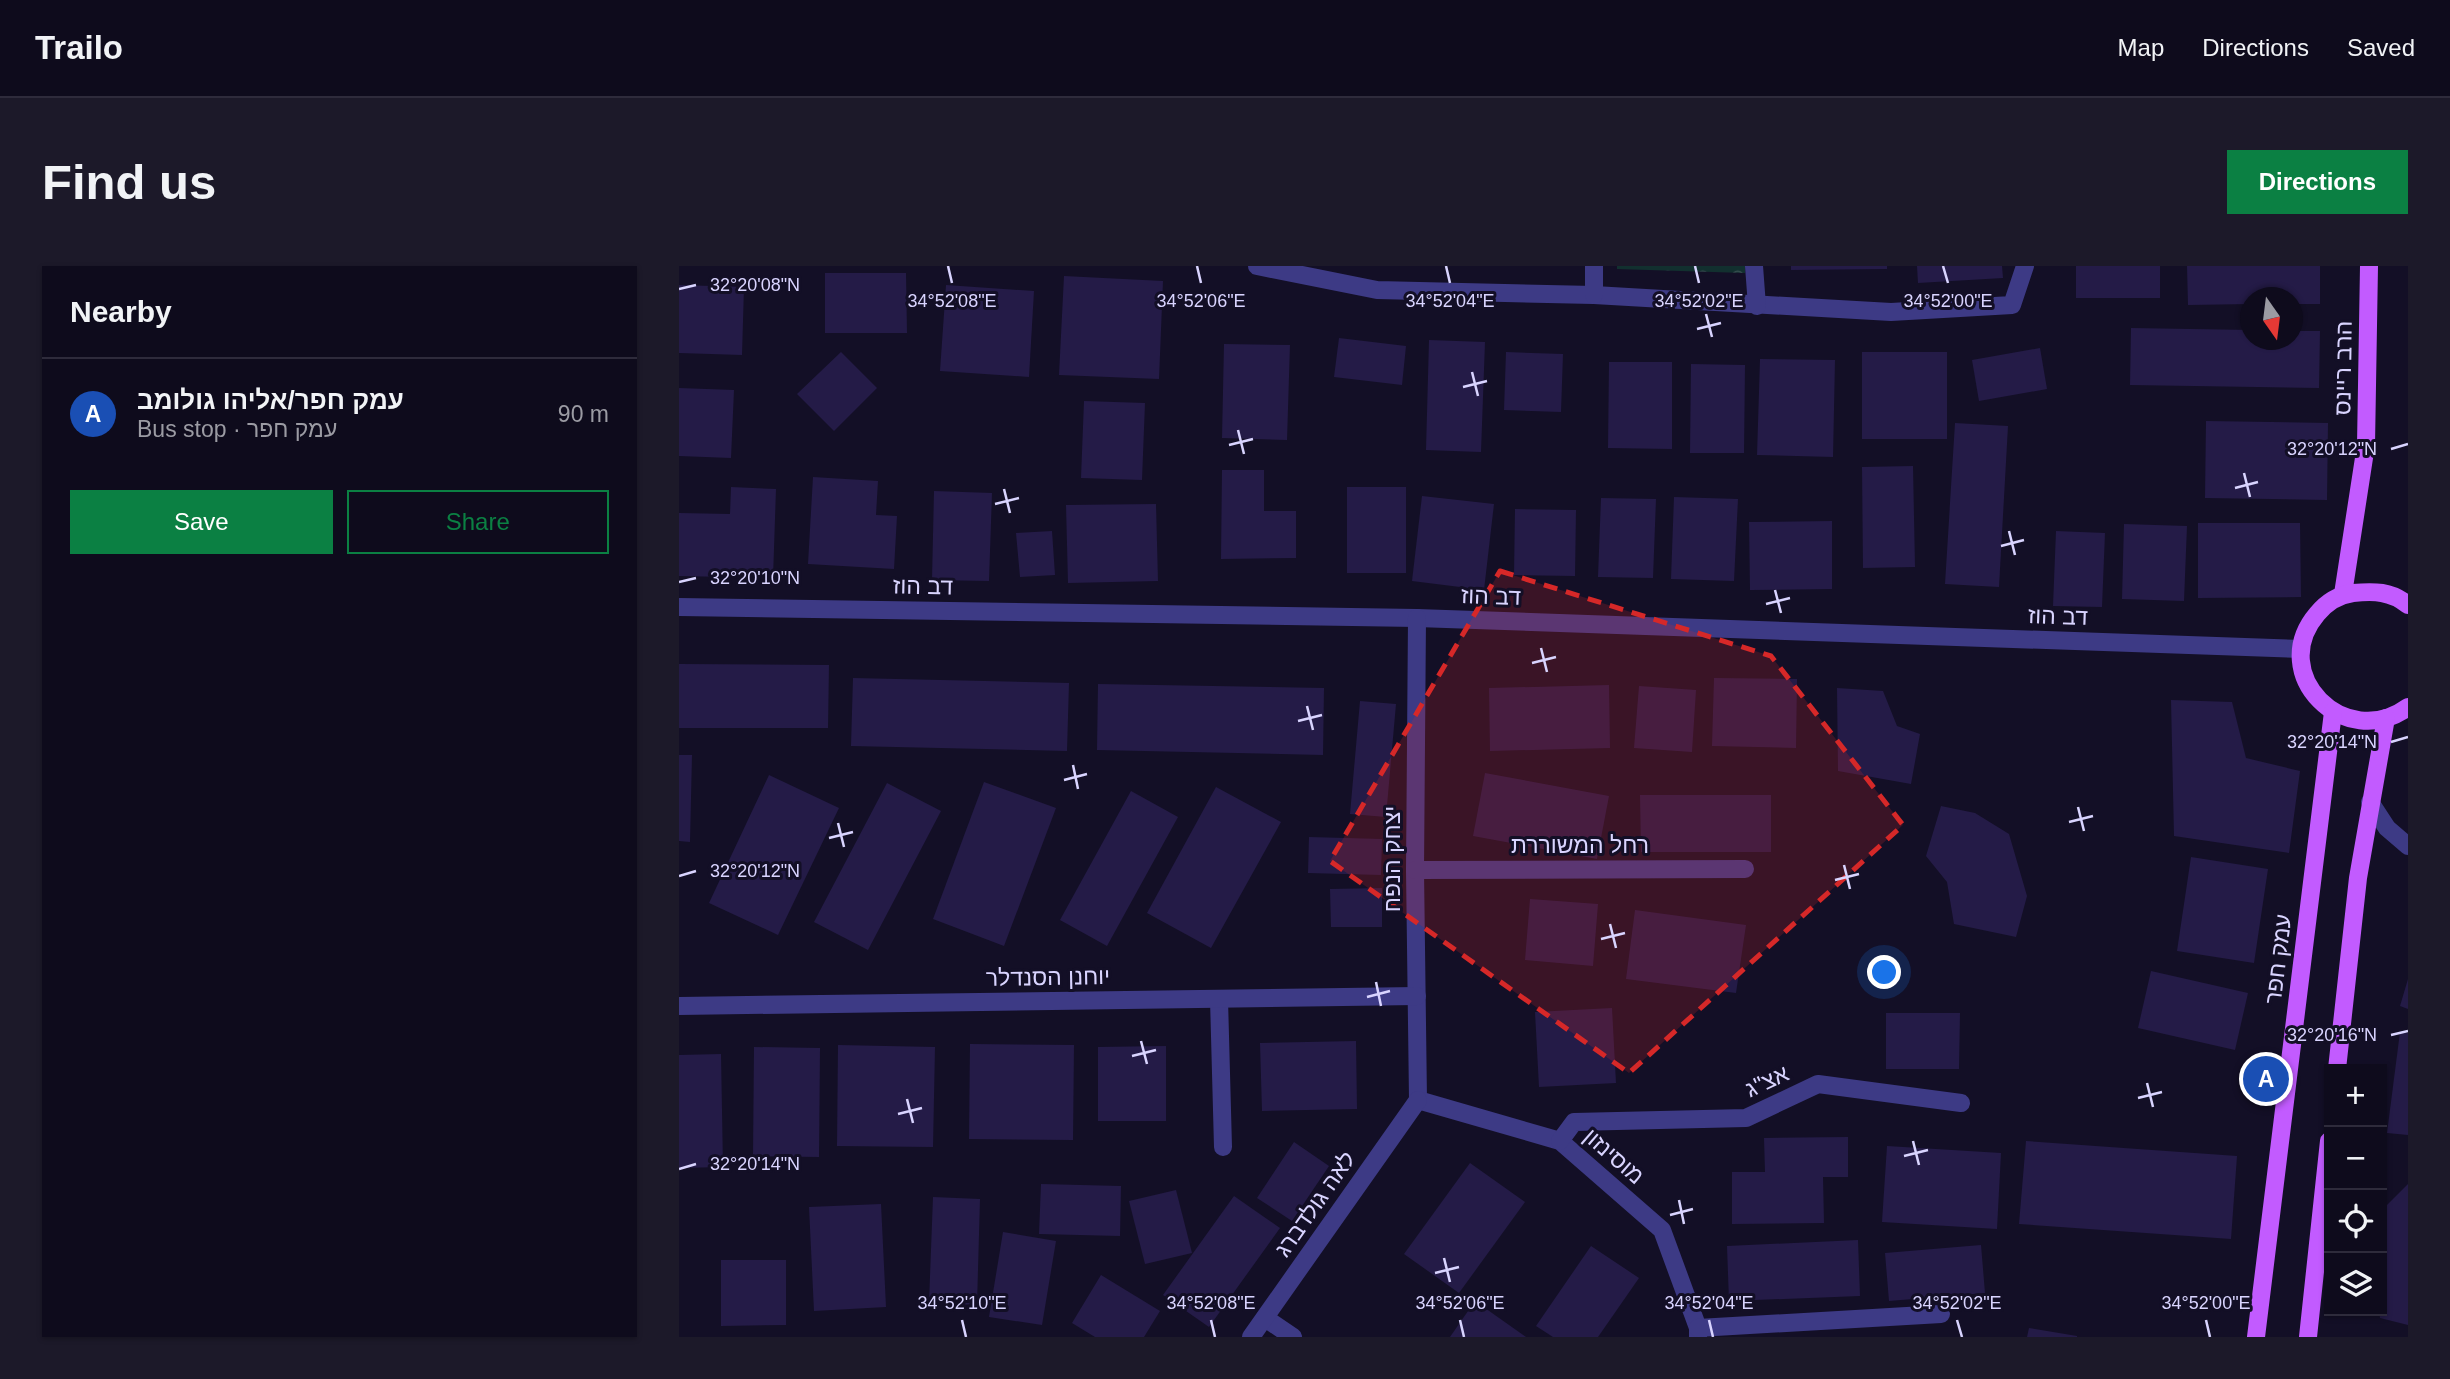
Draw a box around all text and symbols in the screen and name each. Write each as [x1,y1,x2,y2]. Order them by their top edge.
text: Trailo [35,29,123,66]
text: Map [2118,34,2164,61]
text: Directions [2202,34,2309,61]
text: Saved [2347,34,2415,61]
button: Directions [2227,150,2408,214]
text: Find us [42,155,216,209]
text: 32°20'08"N [710,275,800,295]
north arrow [2240,287,2303,350]
text: 34°52'08"E [907,291,997,311]
text: 34°52'06"E [1156,291,1246,311]
text: 34°52'04"E [1405,291,1495,311]
text: 34°52'02"E [1654,291,1744,311]
text: 34°52'00"E [1903,291,1993,311]
text: Nearby [70,295,172,328]
street label: הרב ריינס [2329,320,2357,416]
text: עמק חפר/אליהו גולומב [137,385,404,415]
text: A [85,401,101,427]
text: 90 m [558,401,609,427]
text: Bus stop · עמק חפר [137,416,337,442]
text: 32°20'12"N [2287,439,2377,459]
button: Save [70,490,333,554]
button: Share [347,490,609,554]
text: 32°20'10"N [710,568,800,588]
street label: דב הוז [893,572,954,600]
street label: דב הוז [1460,582,1522,610]
street label: דב הוז [2027,602,2089,630]
text: 32°20'14"N [2287,732,2377,752]
street label: יצחק הנפח [1379,806,1405,912]
street label: רחל המשוררת [1511,832,1649,858]
text: 32°20'12"N [710,861,800,881]
street label: עמק חפר [2260,913,2296,1005]
your location [1867,955,1901,989]
street label: יוחנן הסנדלר [986,963,1110,991]
text: 32°20'16"N [2287,1025,2377,1045]
pin: A [2243,1053,2289,1105]
street label: אצ"ג [1741,1060,1793,1102]
map controls [2324,1064,2387,1316]
button: + [2324,1064,2387,1127]
street label: מוסינזון [1579,1123,1649,1189]
button: − [2324,1127,2387,1190]
street label: לאה גולדברג [1269,1147,1361,1261]
text: 32°20'14"N [710,1154,800,1174]
button: locate [2324,1190,2387,1253]
button: layers [2324,1253,2387,1316]
text: 34°52'10"E [917,1293,1007,1313]
text: 34°52'08"E [1166,1293,1256,1313]
text: 34°52'06"E [1415,1293,1505,1313]
text: 34°52'04"E [1664,1293,1754,1313]
text: 34°52'02"E [1912,1293,2002,1313]
text: 34°52'00"E [2161,1293,2251,1313]

